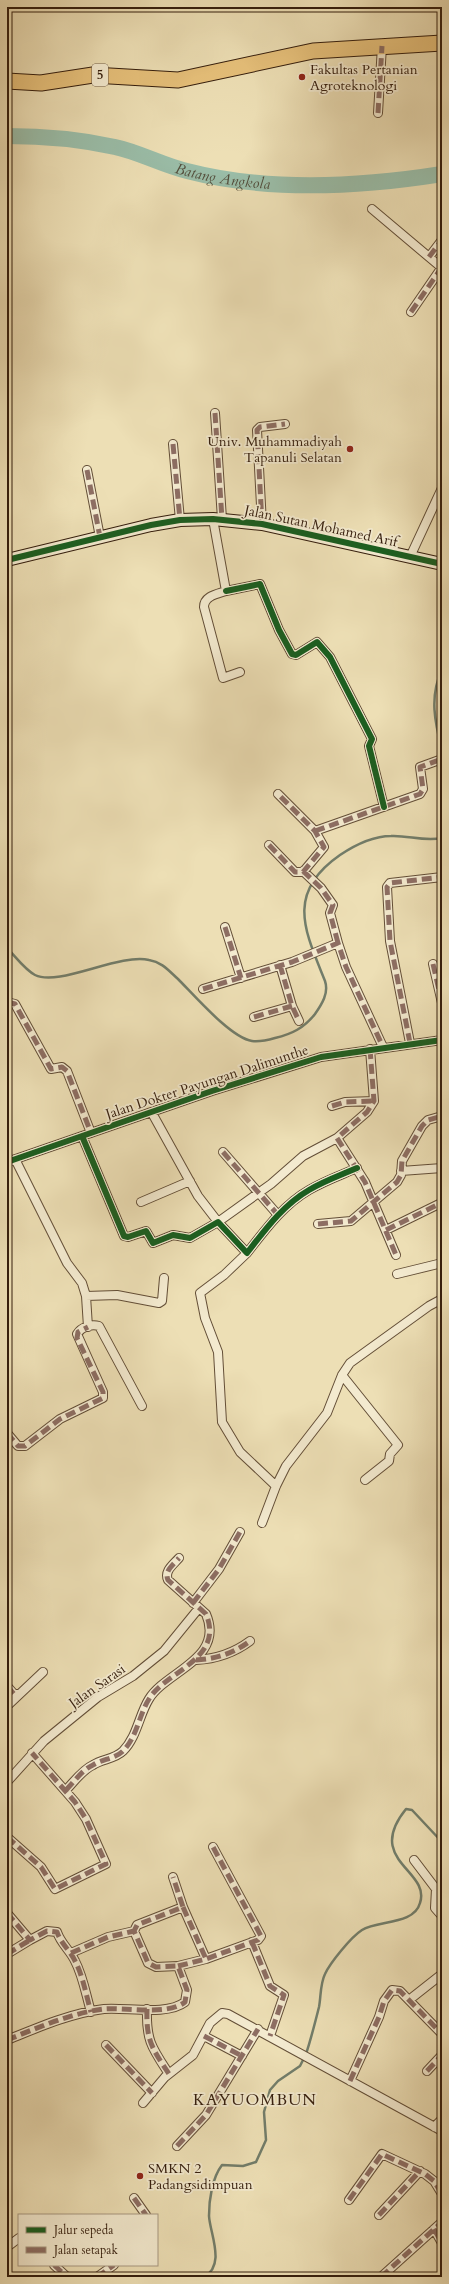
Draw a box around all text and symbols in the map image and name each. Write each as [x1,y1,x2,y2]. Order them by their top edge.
place label: Fakultas Pertanian Agroteknologi [310,60,418,95]
road number: 5 [92,64,108,86]
marker: Fakultas Pertanian Agroteknologi [297,72,307,82]
water label: Batang Angkola [173,158,271,194]
place label: Univ. Muhammadiyah Tapanuli Selatan [207,432,342,467]
marker: Univ. Muhammadiyah Tapanuli Selatan [345,444,355,454]
street label: Jalan Sutan Mohamed Arif [241,500,402,552]
street label: Jalan Dokter Payungan Dalimunthe [101,1040,311,1124]
street label: Jalan Sarasi [63,1660,129,1714]
district label: KAYUOMBUN [193,2089,317,2111]
place label: SMKN 2 Padangsidimpuan [148,2159,253,2194]
marker: SMKN 2 Padangsidimpuan [135,2171,145,2181]
legend [18,2214,158,2266]
text: Jalur sepeda [52,2222,114,2238]
text: Jalan setapak [52,2242,119,2258]

